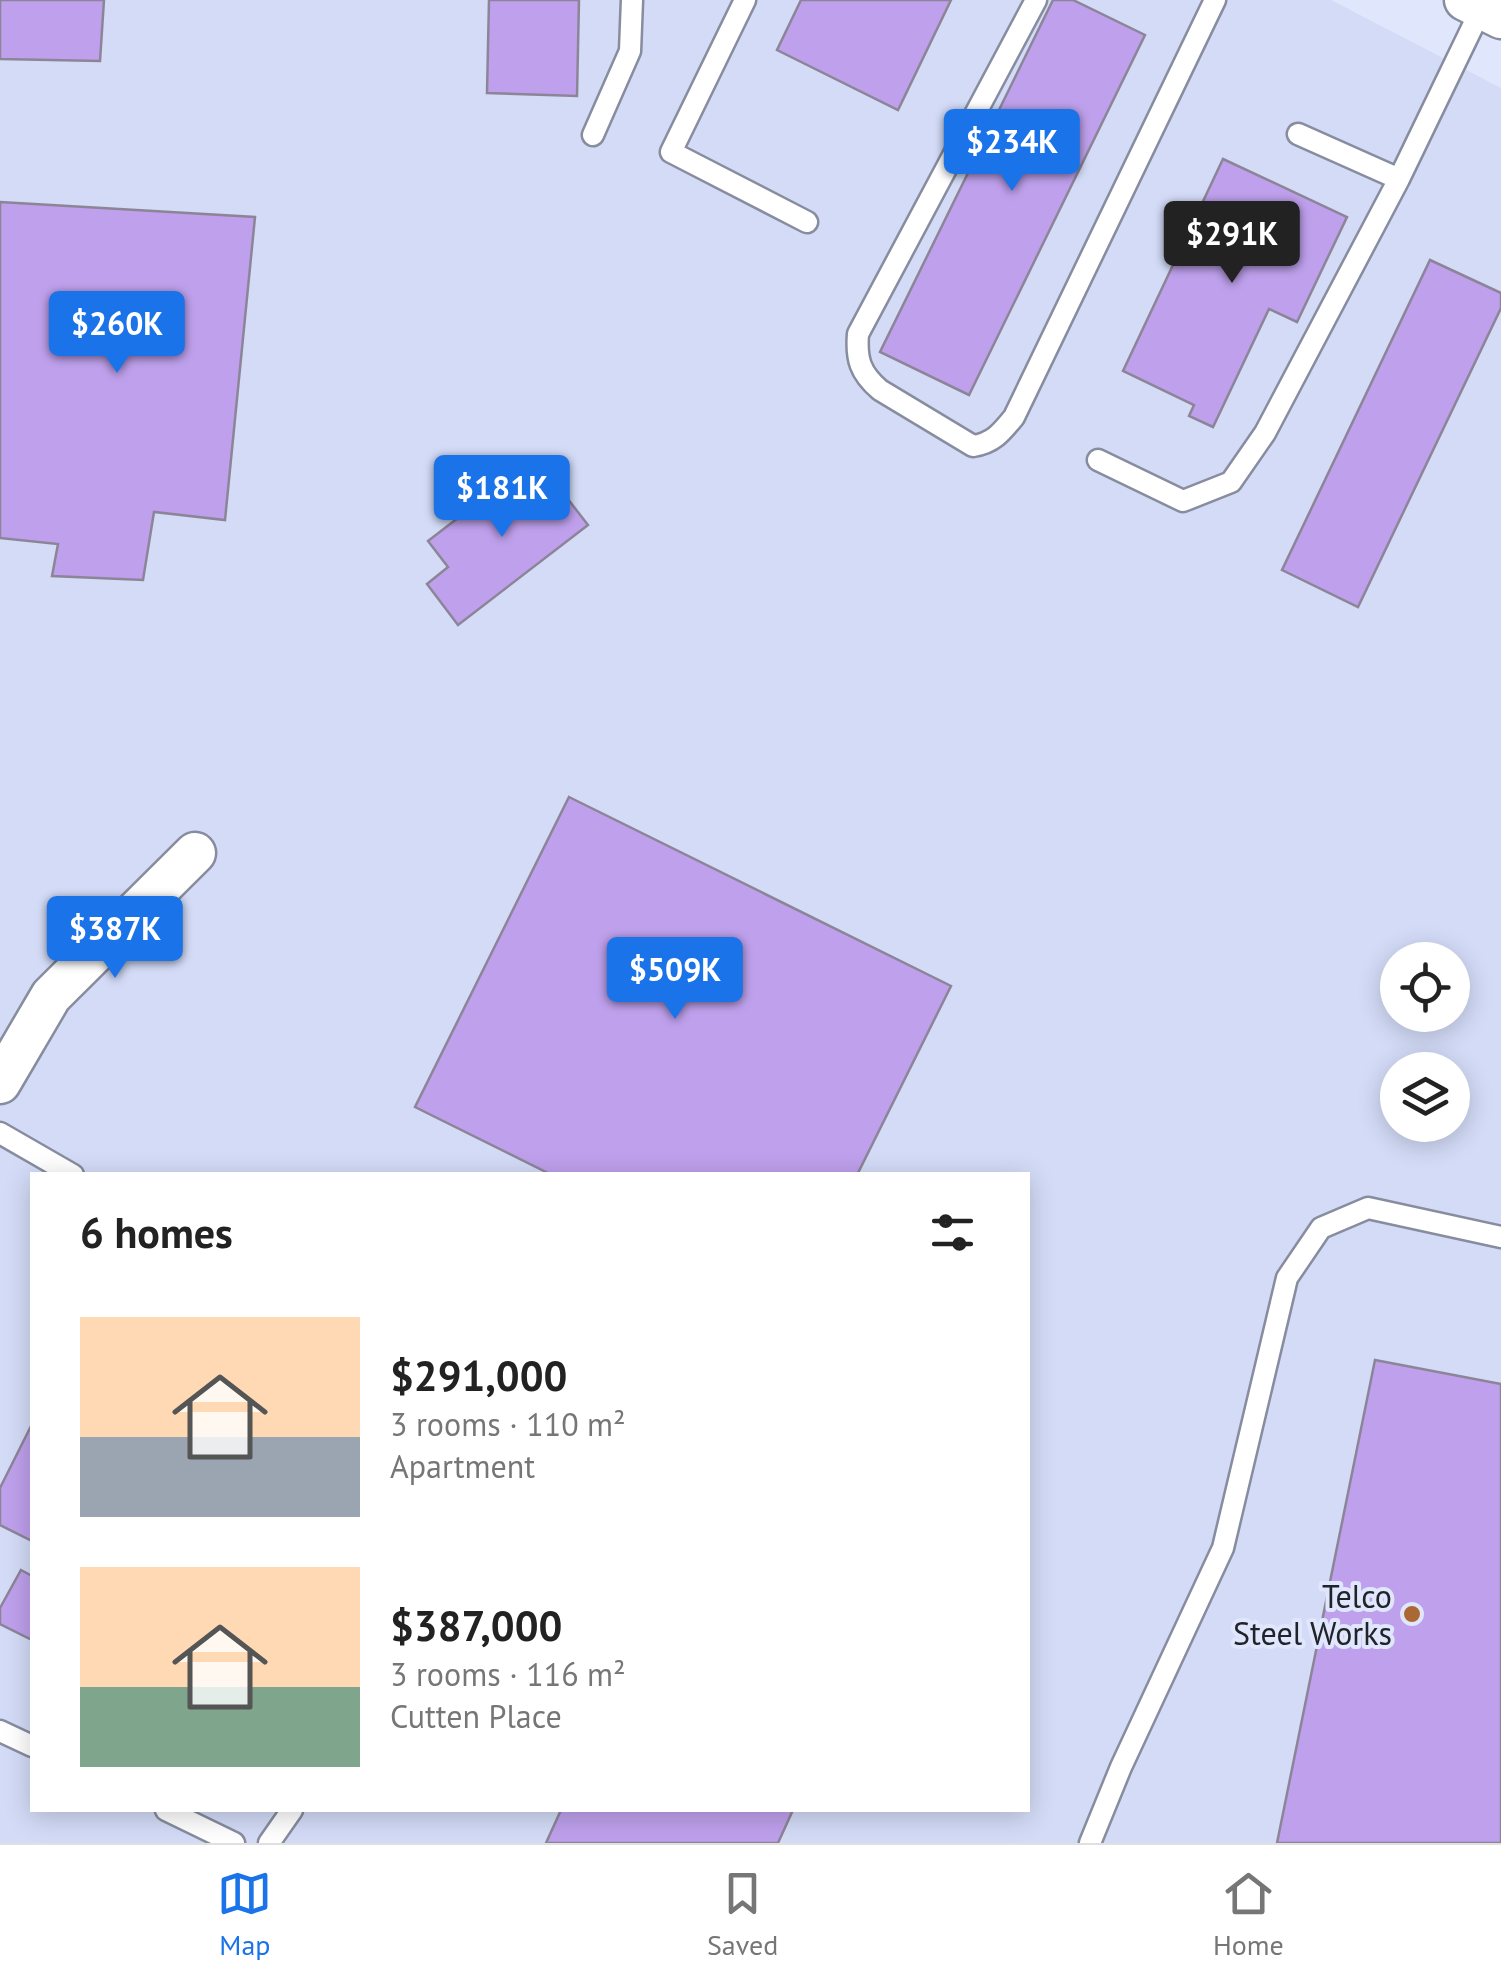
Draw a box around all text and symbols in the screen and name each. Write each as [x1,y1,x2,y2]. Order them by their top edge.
pin: $234K [942,109,1082,194]
text: $234K [966,120,1058,162]
pin: $291K [1162,201,1302,286]
text: $291K [1186,212,1278,254]
pin: $260K [47,291,187,376]
text: $260K [71,302,163,344]
pin: $181K [432,455,572,540]
text: $181K [456,466,548,508]
pin: $387K [45,896,185,981]
text: $387K [69,907,161,949]
pin: $509K [605,937,745,1022]
map controls [1380,942,1470,1142]
button: locate [1380,942,1470,1032]
text: $509K [629,948,721,990]
button: layers [1380,1052,1470,1142]
text: 6 homes [80,1205,233,1260]
icon: filters [925,1205,980,1260]
text: $291,000 [390,1348,567,1403]
icon: home [160,1357,280,1477]
text: 3 rooms · 110 m² [390,1403,626,1445]
text: Apartment [390,1445,535,1487]
place label: Telco Steel Works [1233,1575,1392,1654]
text: $387,000 [390,1598,562,1653]
marker: Telco Steel Works [1401,1603,1423,1625]
icon: home [160,1607,280,1727]
text: 3 rooms · 116 m² [390,1653,626,1695]
text: Cutten Place [390,1695,562,1737]
tab: Map [217,1866,272,1963]
tab: Saved [707,1866,778,1963]
tab: Home [1213,1866,1284,1963]

